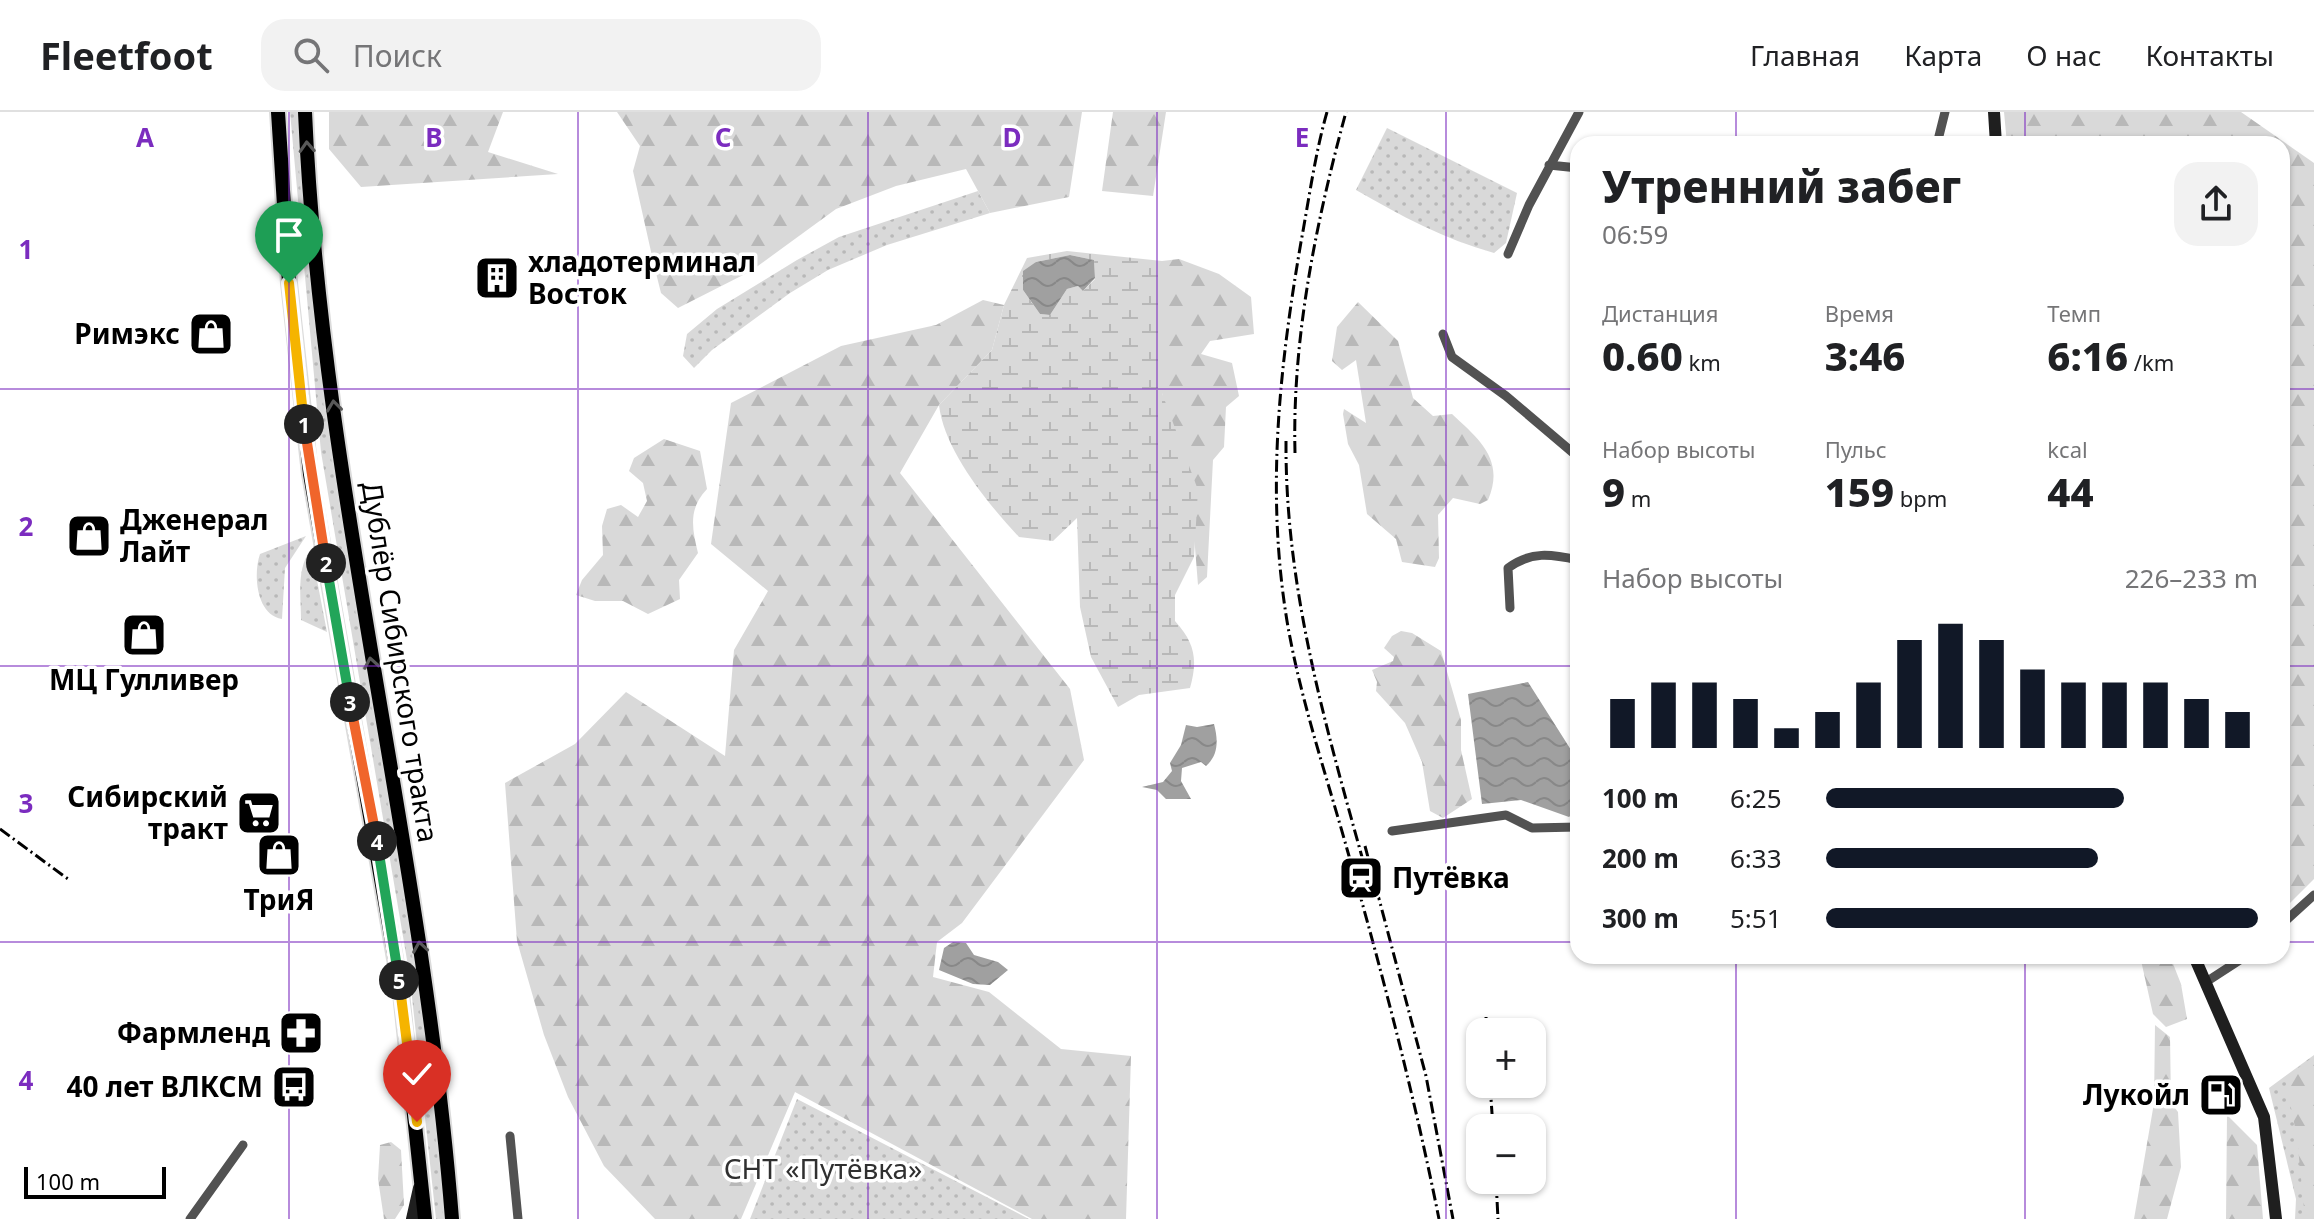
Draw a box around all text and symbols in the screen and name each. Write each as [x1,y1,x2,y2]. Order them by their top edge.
search box [261,19,821,91]
text: Fleetfoot [40,29,213,81]
icon: search [289,33,333,77]
text: Поиск [353,35,442,76]
text: Главная [1750,36,1860,74]
text: Карта [1904,36,1982,74]
text: О нас [2026,36,2102,74]
text: Контакты [2146,36,2274,74]
text: A [136,119,154,155]
text: B [425,119,443,155]
text: C [715,119,731,155]
text: D [1002,119,1022,155]
text: E [1295,119,1309,155]
one-way arrow [299,140,316,153]
text: Утренний забег [1602,156,1961,216]
button: share [2174,162,2258,246]
pin [255,201,323,283]
icon: arrive [267,213,311,257]
text: 06:59 [1602,216,1668,252]
text: 1 [19,231,33,267]
place label: хладотерминал Восток [528,242,756,312]
building icon: хладотерминал Восток [473,254,521,302]
text: Дистанция [1602,298,1718,328]
text: Время [1825,298,1894,328]
text: Темп [2047,298,2101,328]
shop icon: Римэкс [187,310,235,358]
place label: Римэкс [74,314,180,352]
text: 0.60 [1602,328,1683,383]
text: 3:46 [1825,328,1905,383]
text: 6:16 [2047,328,2128,383]
text: km [1683,347,1721,377]
text: /km [2128,347,2174,377]
one-way arrow [326,399,343,413]
pin: 1 [284,404,324,444]
text: 1 [298,409,310,439]
text: Набор высоты [1602,434,1755,464]
text: Пульс [1825,434,1887,464]
text: kcal [2047,434,2088,464]
text: 9 [1602,464,1625,519]
text: 159 [1825,464,1894,519]
text: 44 [2047,464,2094,519]
street label: Дублёр Сибирского тракта [354,479,448,845]
text: m [1625,483,1651,513]
text: bpm [1894,483,1947,513]
place label: Дженерал Лайт [120,500,268,570]
text: 2 [19,508,34,544]
shop icon: Дженерал Лайт [65,512,113,560]
pin: 2 [306,543,346,583]
text: 2 [320,548,332,578]
text: Набор высоты [1602,560,1783,596]
text: 226–233 m [2125,560,2258,596]
shop icon: МЦ Гулливер [120,611,168,659]
one-way arrow [364,656,381,670]
place label: МЦ Гулливер [49,660,239,698]
pin: 3 [330,682,370,722]
text: 3 [344,687,356,717]
place label: Сибирский тракт [67,777,228,847]
text: 100 m [1602,780,1679,816]
text: 6:25 [1730,780,1782,816]
text: 3 [19,785,33,821]
supermarket icon: Сибирский тракт [235,789,283,837]
pin: 4 [357,821,397,861]
text: 4 [371,826,383,856]
shop icon: ТриЯ [255,831,303,879]
text: 200 m [1602,840,1679,876]
text: 6:33 [1730,840,1782,876]
station icon: Путёвка [1337,854,1385,902]
place label: Путёвка [1392,858,1510,896]
place label: ТриЯ [243,880,315,918]
text: 300 m [1602,900,1679,936]
text: 5:51 [1730,900,1782,936]
one-way arrow [412,940,429,954]
pin: 5 [379,960,419,1000]
text: 5 [393,965,405,995]
pharmacy icon: Фармленд [277,1009,325,1057]
place label: Фармленд [117,1013,270,1051]
map controls [1466,1018,1546,1194]
button: + [1466,1018,1546,1098]
pin [383,1040,451,1122]
icon: check [395,1052,439,1096]
text: 4 [19,1062,34,1098]
bus stop icon: 40 лет ВЛКСМ [270,1063,318,1111]
place label: 40 лет ВЛКСМ [66,1067,263,1105]
fuel station icon: Лукойл [2197,1071,2245,1119]
place label: Лукойл [2083,1075,2190,1113]
button: − [1466,1114,1546,1194]
park label: СНТ «Путёвка» [724,1149,922,1187]
scale bar [24,1163,166,1199]
text: 100 m [36,1166,100,1196]

